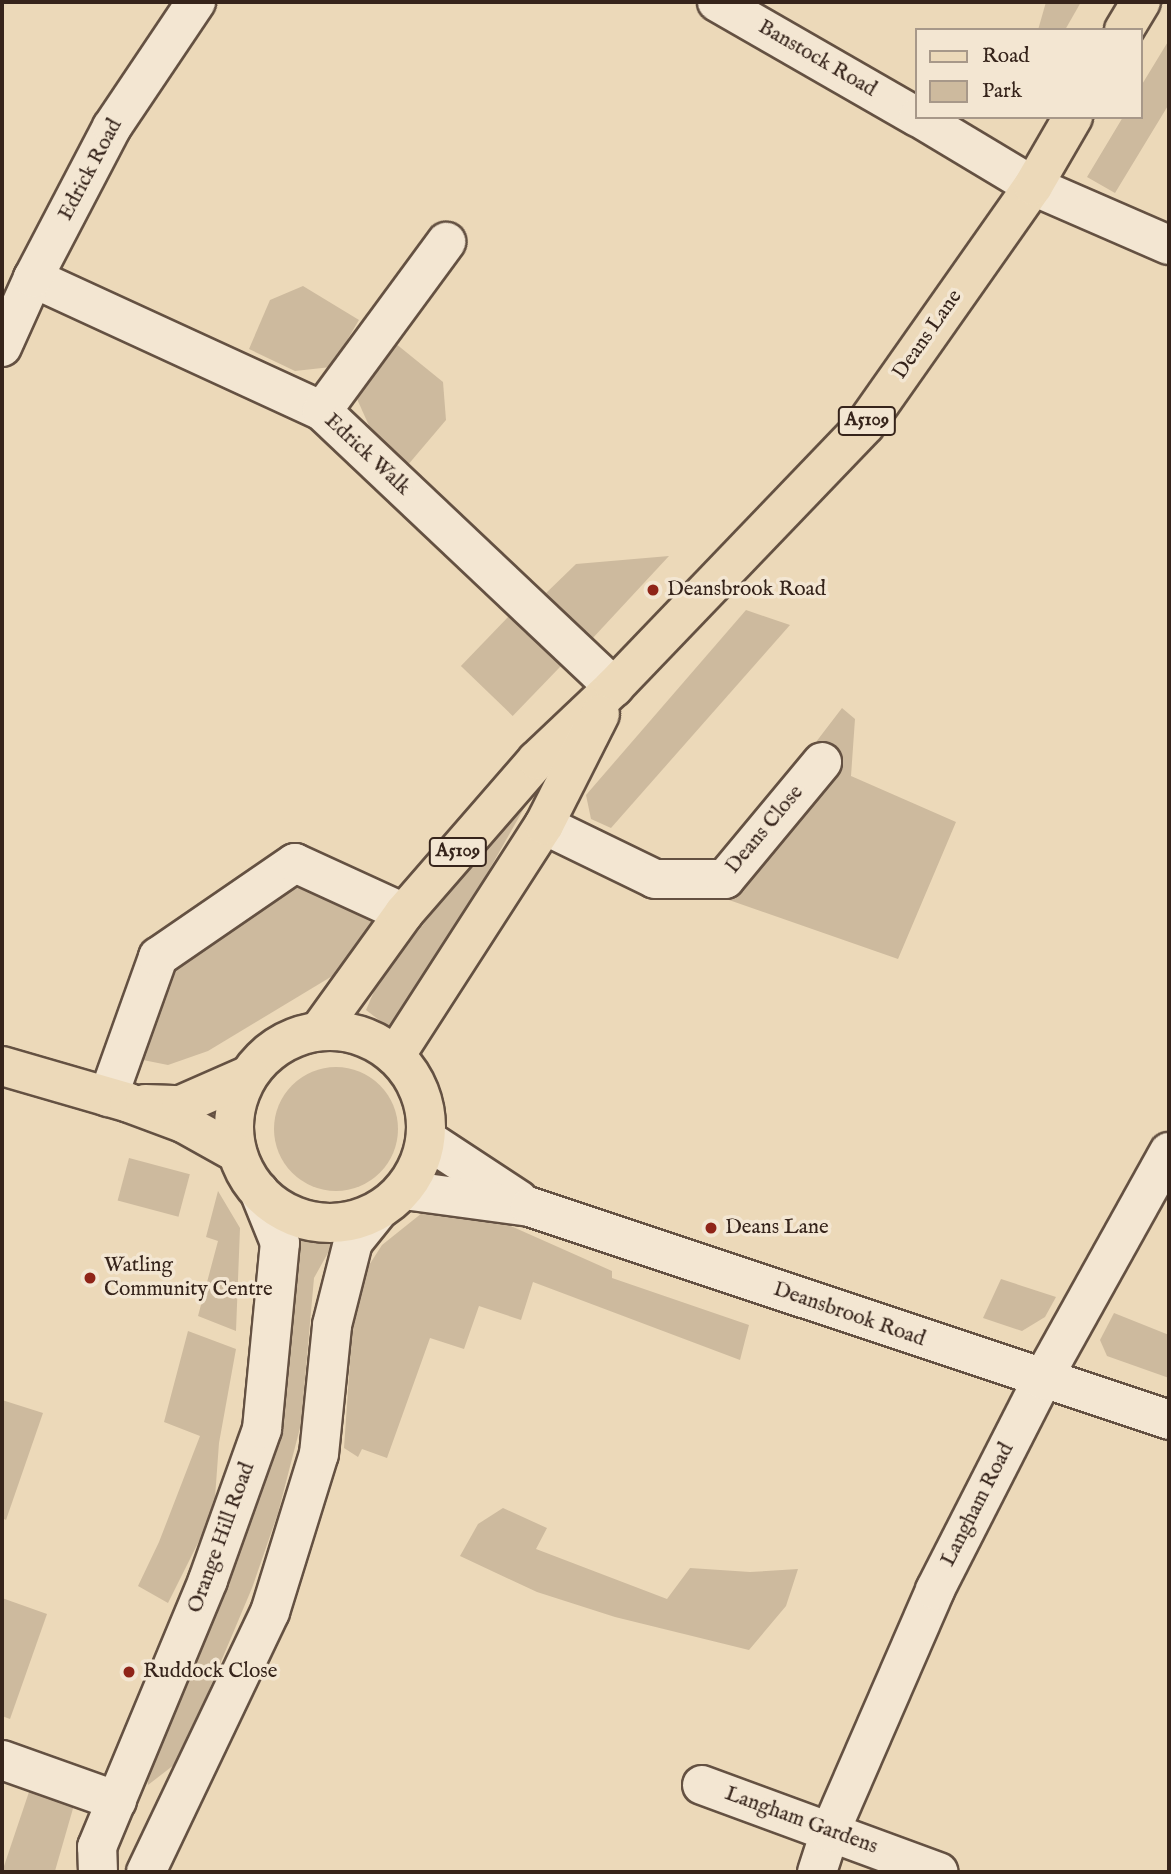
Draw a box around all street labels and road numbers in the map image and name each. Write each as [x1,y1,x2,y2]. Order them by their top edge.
street label: Banstock Road [753,15,881,103]
street label: Edrick Road [54,115,128,225]
street label: Deans Lane [888,285,968,385]
road number: A5109 [837,406,897,436]
street label: Edrick Walk [319,409,415,501]
street label: Deans Close [721,781,809,879]
road number: A5109 [428,836,488,867]
street label: Deansbrook Road [770,1277,928,1353]
street label: Langham Road [936,1439,1020,1571]
street label: Orange Hill Road [183,1459,261,1617]
street label: Langham Gardens [721,1782,881,1860]

